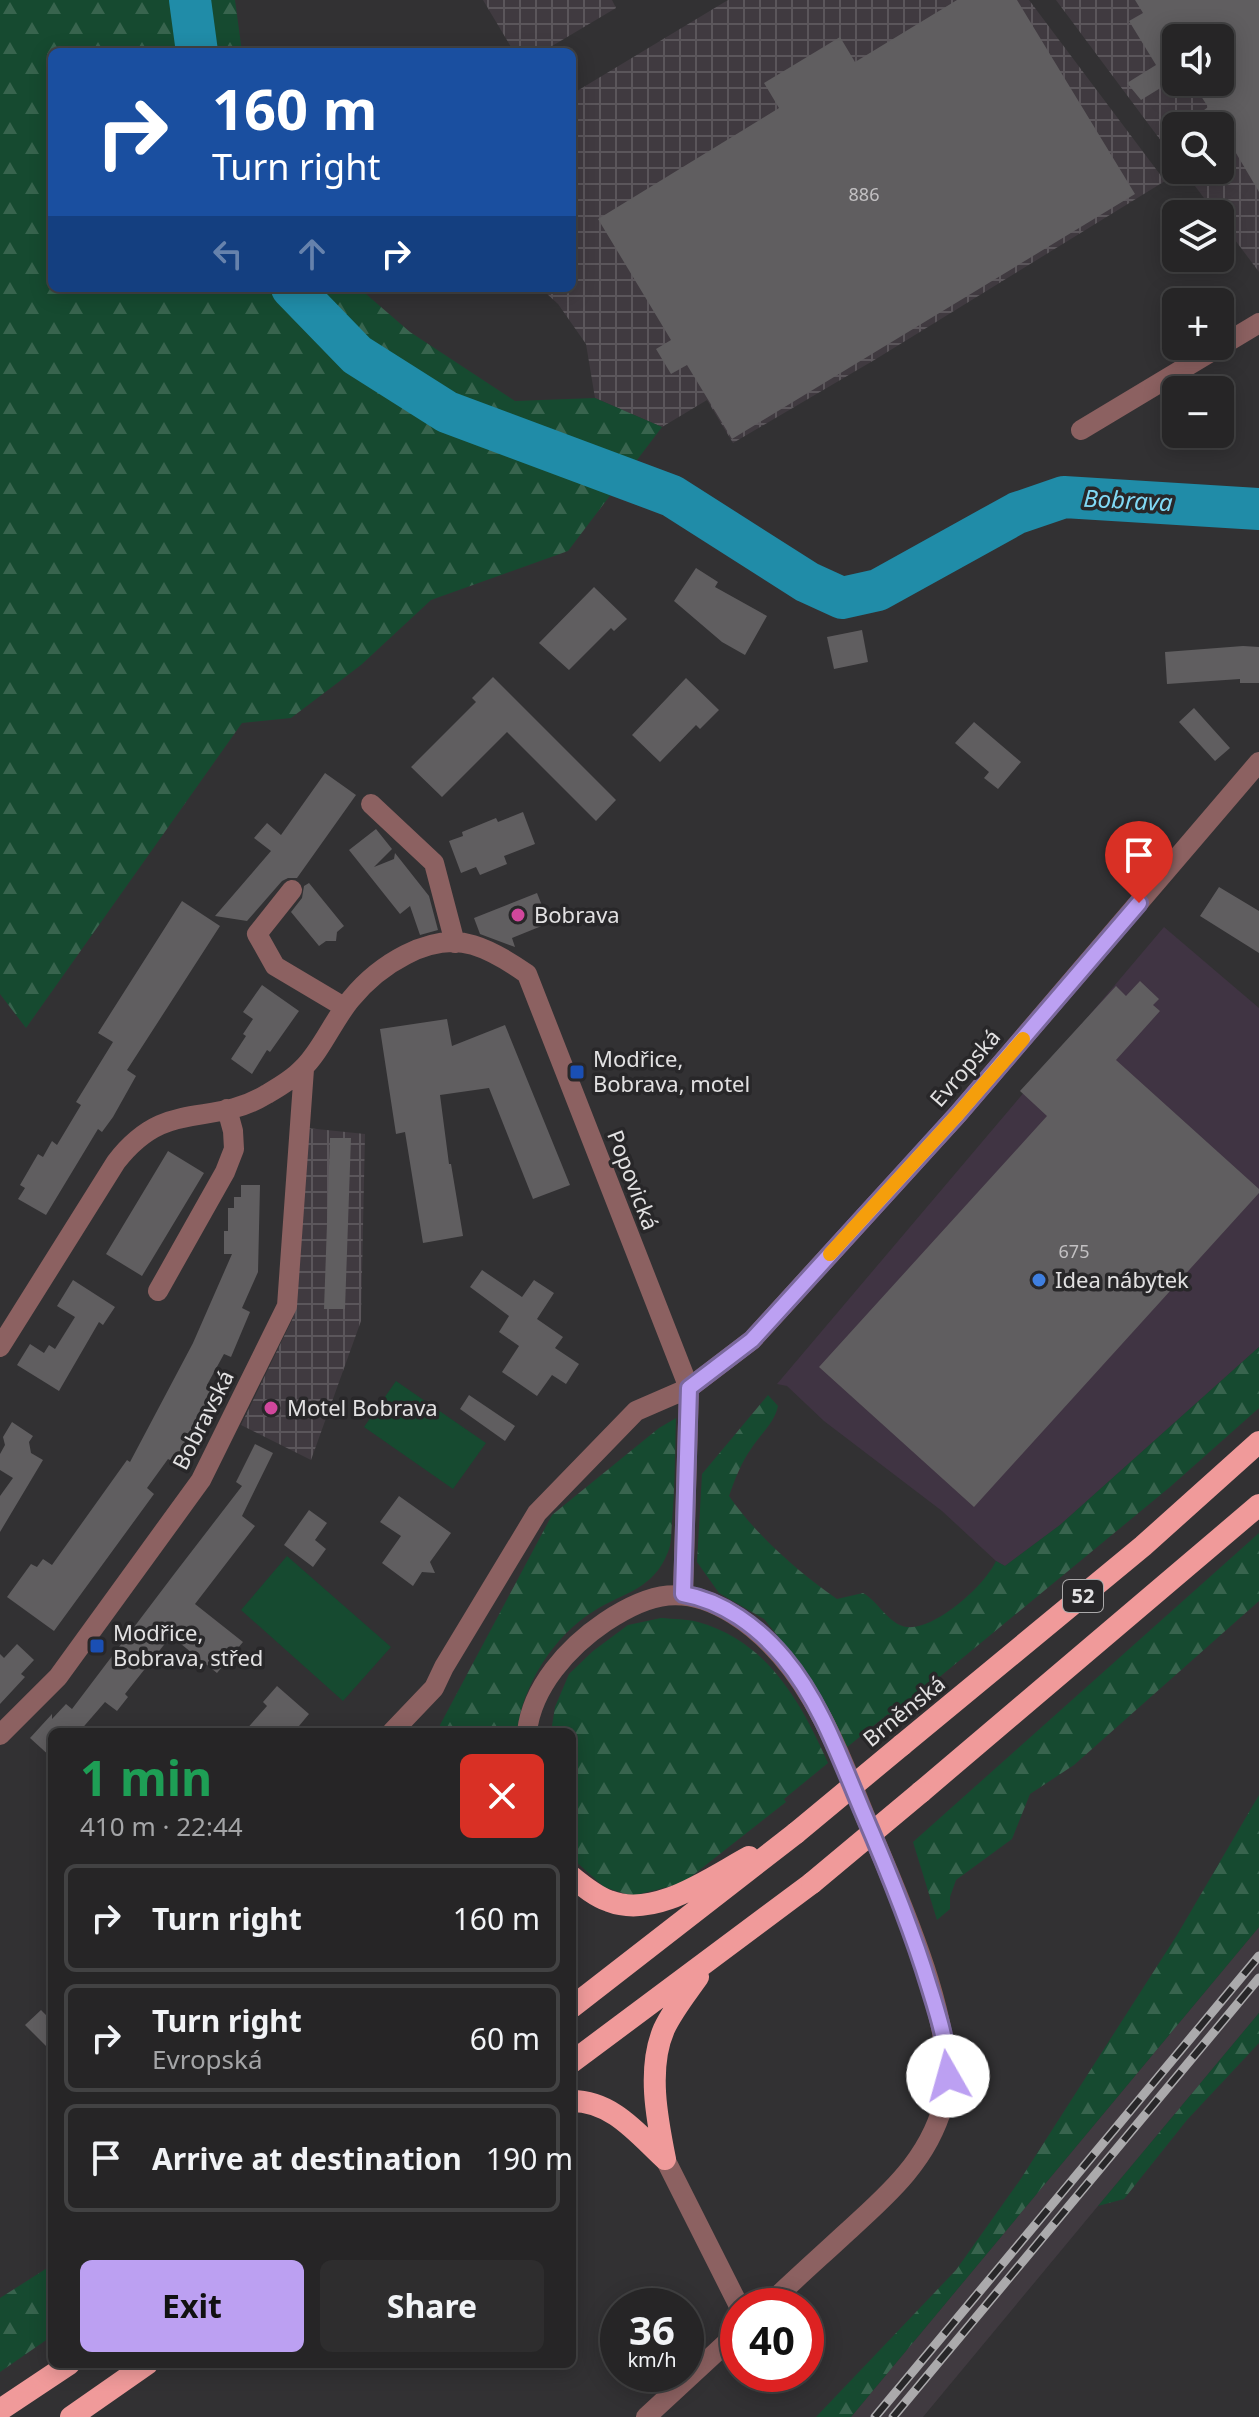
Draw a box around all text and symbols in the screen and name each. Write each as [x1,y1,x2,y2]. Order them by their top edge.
map controls [1162,24,1234,448]
button: sound [1162,24,1234,96]
text: 160 m [212,70,377,146]
icon: right [80,80,184,184]
button: search [1162,112,1234,184]
text: Turn right [212,142,380,191]
house number: 886 [849,182,879,206]
button: layers [1162,200,1234,272]
icon: left [206,232,250,276]
icon: ahead [290,232,334,276]
icon: right [374,232,418,276]
button: + [1162,288,1234,360]
button: − [1162,376,1234,448]
water label: Bobrava [1083,481,1174,518]
pin [1105,821,1173,903]
icon: arrive [1117,833,1161,877]
place label: Bobrava [534,899,620,929]
marker: Bobrava [509,906,527,924]
street label: Evropská [922,1022,1006,1112]
place label: Modřice, Bobrava, motel [593,1043,750,1098]
marker: Modřice, Bobrava, motel [568,1063,586,1081]
street label: Popovická [601,1125,667,1234]
house number: 675 [1059,1239,1089,1263]
place label: Idea nábytek [1055,1264,1189,1294]
marker: Idea nábytek [1030,1271,1048,1289]
street label: Bobravská [164,1365,240,1474]
place label: Motel Bobrava [287,1392,438,1422]
marker: Motel Bobrava [262,1399,280,1417]
road number: 52 [1063,1580,1103,1612]
place label: Modřice, Bobrava, střed [113,1617,263,1672]
marker: Modřice, Bobrava, střed [88,1637,106,1655]
street label: Brněnská [856,1668,951,1753]
text: 1 min [80,1745,212,1810]
button: close [460,1754,544,1838]
text: 410 m · 22:44 [80,1808,243,1844]
icon: right [84,1896,128,1940]
text: Turn right [152,1898,302,1939]
text: 160 m [453,1898,540,1939]
text: Turn right [152,2000,302,2041]
icon: right [84,2016,128,2060]
text: 60 m [470,2018,540,2059]
position arrow [906,2034,990,2118]
text: Evropská [152,2041,263,2077]
icon: arrive [84,2136,128,2180]
text: Arrive at destination [152,2138,462,2179]
text: 190 m [486,2138,573,2179]
button: Exit [80,2260,304,2352]
button: Share [320,2260,544,2352]
speed limit sign: 40 [720,2288,824,2392]
text: 36 [629,2302,675,2357]
text: km/h [627,2346,677,2373]

